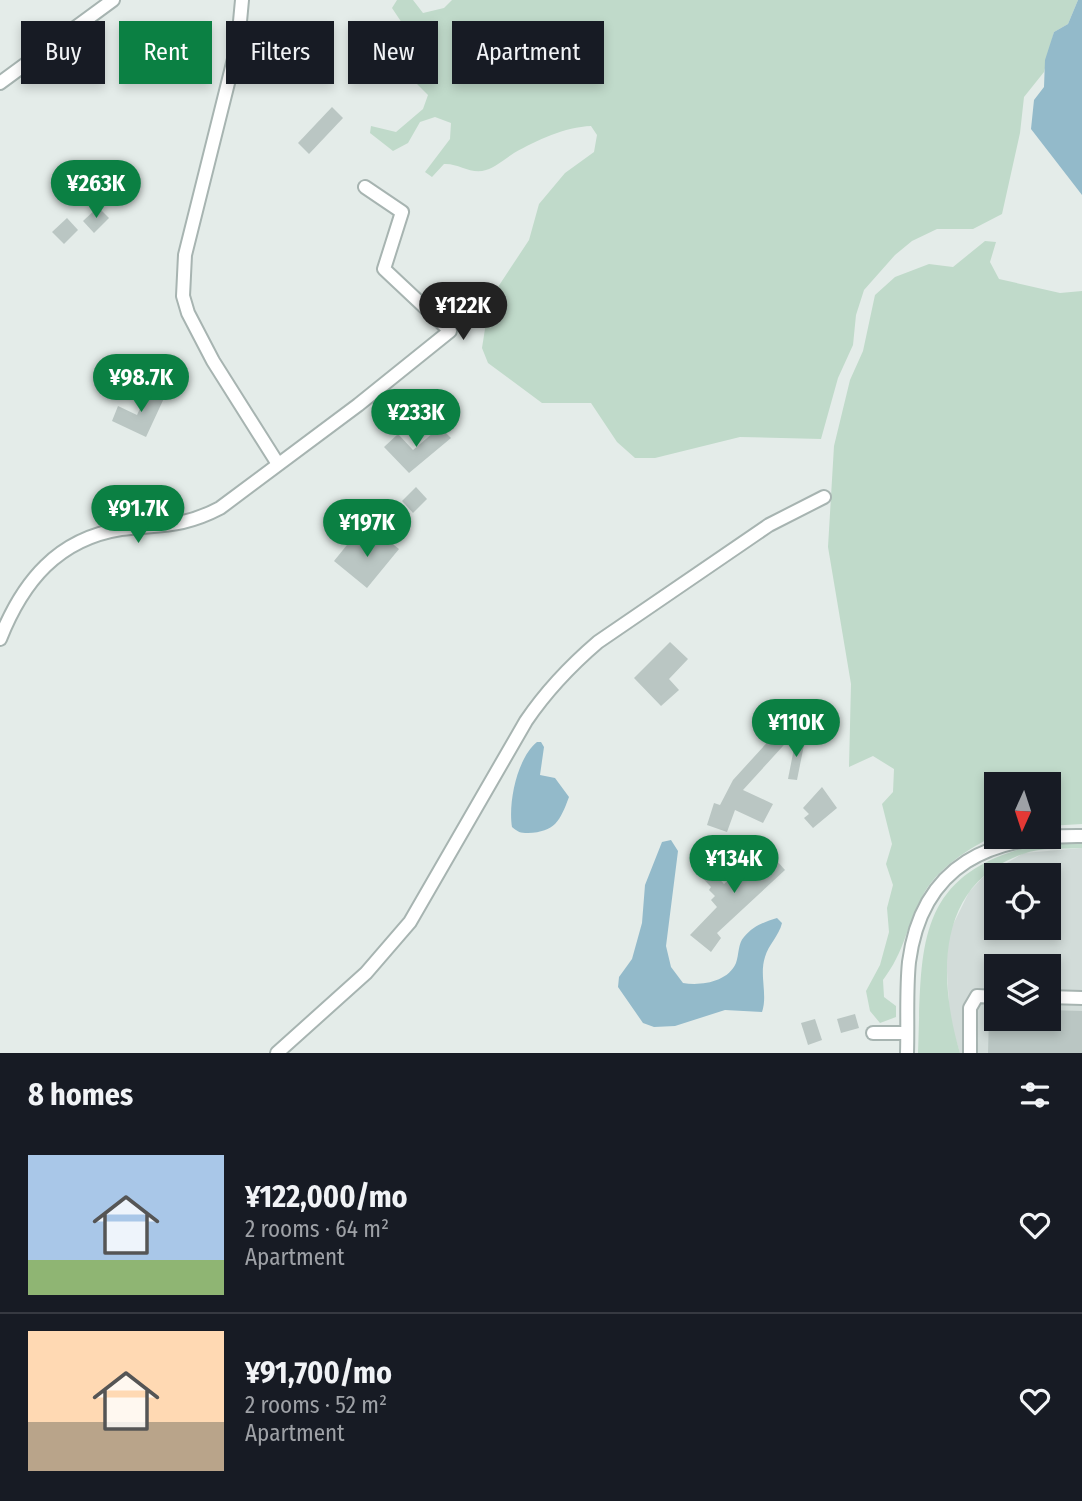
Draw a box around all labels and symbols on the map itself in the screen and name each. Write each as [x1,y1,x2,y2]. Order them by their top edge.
pin: ¥263K [47,160,145,220]
pin: ¥122K [414,282,512,342]
pin: ¥98.7K [84,354,198,414]
pin: ¥233K [367,390,465,449]
pin: ¥91.7K [81,486,195,545]
pin: ¥197K [318,500,416,559]
pin: ¥110K [747,700,845,759]
north arrow [984,772,1060,849]
pin: ¥134K [685,836,783,895]

